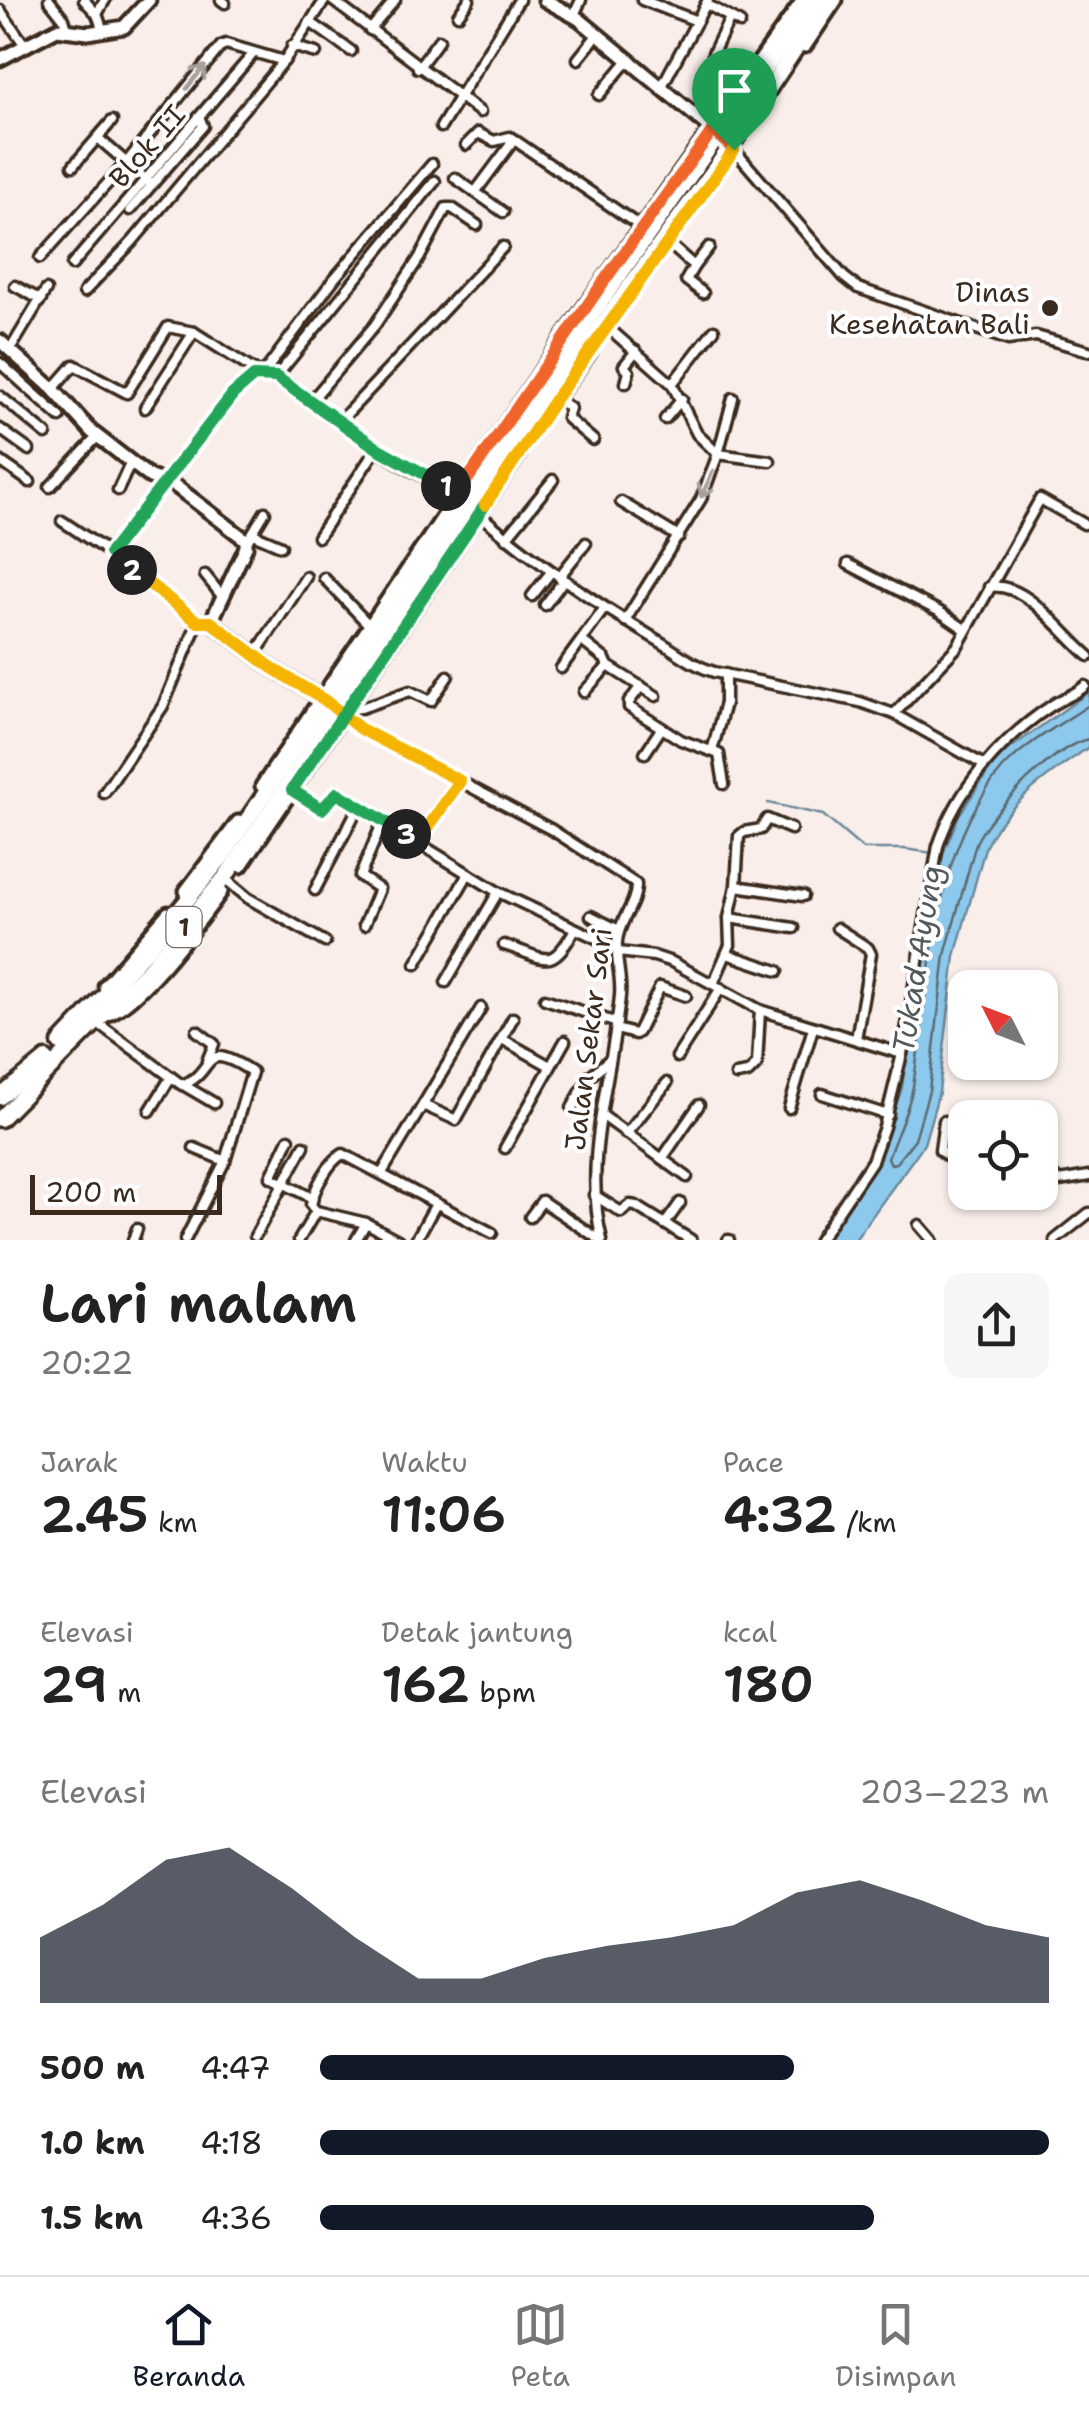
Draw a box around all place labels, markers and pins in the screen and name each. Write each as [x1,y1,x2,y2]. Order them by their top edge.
pin [692,48,777,151]
place label: Dinas Kesehatan Bali [829,273,1030,343]
marker: Dinas Kesehatan Bali [1039,297,1061,319]
pin: 1 [421,461,471,511]
pin: 2 [107,545,157,595]
pin: 3 [381,809,431,859]

